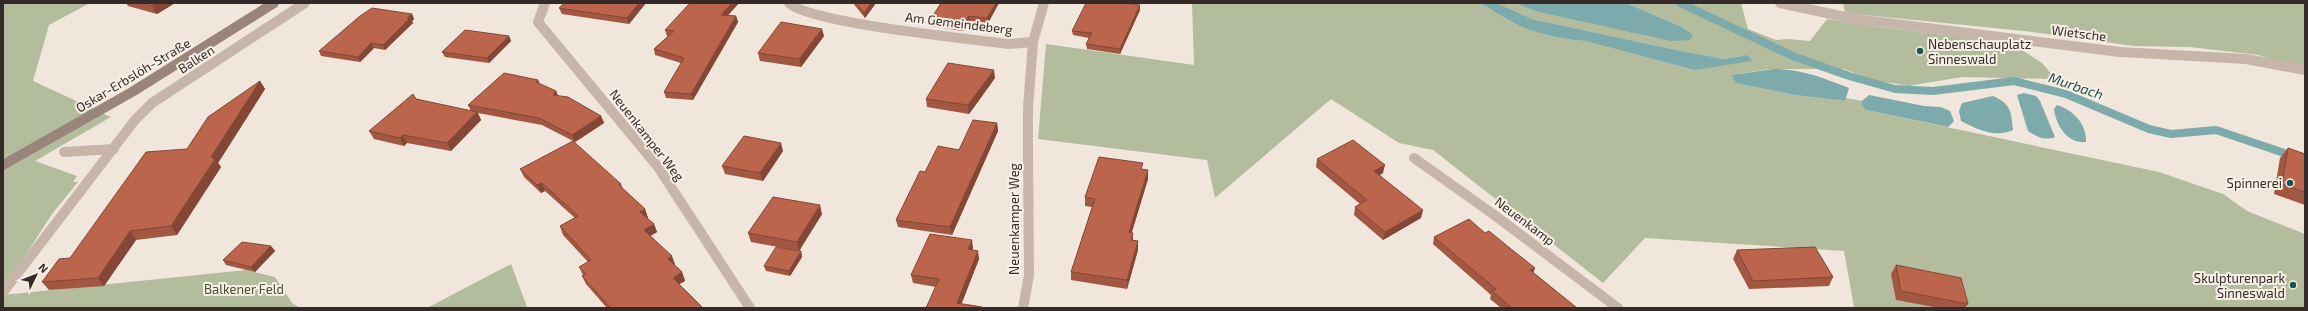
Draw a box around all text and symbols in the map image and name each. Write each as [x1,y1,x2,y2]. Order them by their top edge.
street label: Am Gemeindeberg [904,8,1014,38]
street label: Wietsche [2051,22,2107,44]
street label: Oskar-Erbslöh-Straße [73,34,193,116]
place label: Nebenschauplatz Sinneswald [1928,36,2031,67]
street label: Balken [175,41,217,77]
marker: Nebenschauplatz Sinneswald [1915,46,1925,56]
water label: Murbach [2047,68,2106,103]
street label: Neuenkamper Weg [606,86,688,184]
street label: Neuenkamper Weg [1006,163,1022,275]
place label: Spinnerei [2227,175,2282,191]
marker: Spinnerei [2285,178,2295,188]
street label: Neuenkamp [1492,193,1558,249]
north arrow [16,255,56,295]
text: N [36,260,51,275]
place label: Skulpturenpark Sinneswald [2194,270,2285,301]
marker: Skulpturenpark Sinneswald [2288,280,2298,290]
park label: Balkener Feld [204,281,284,297]

